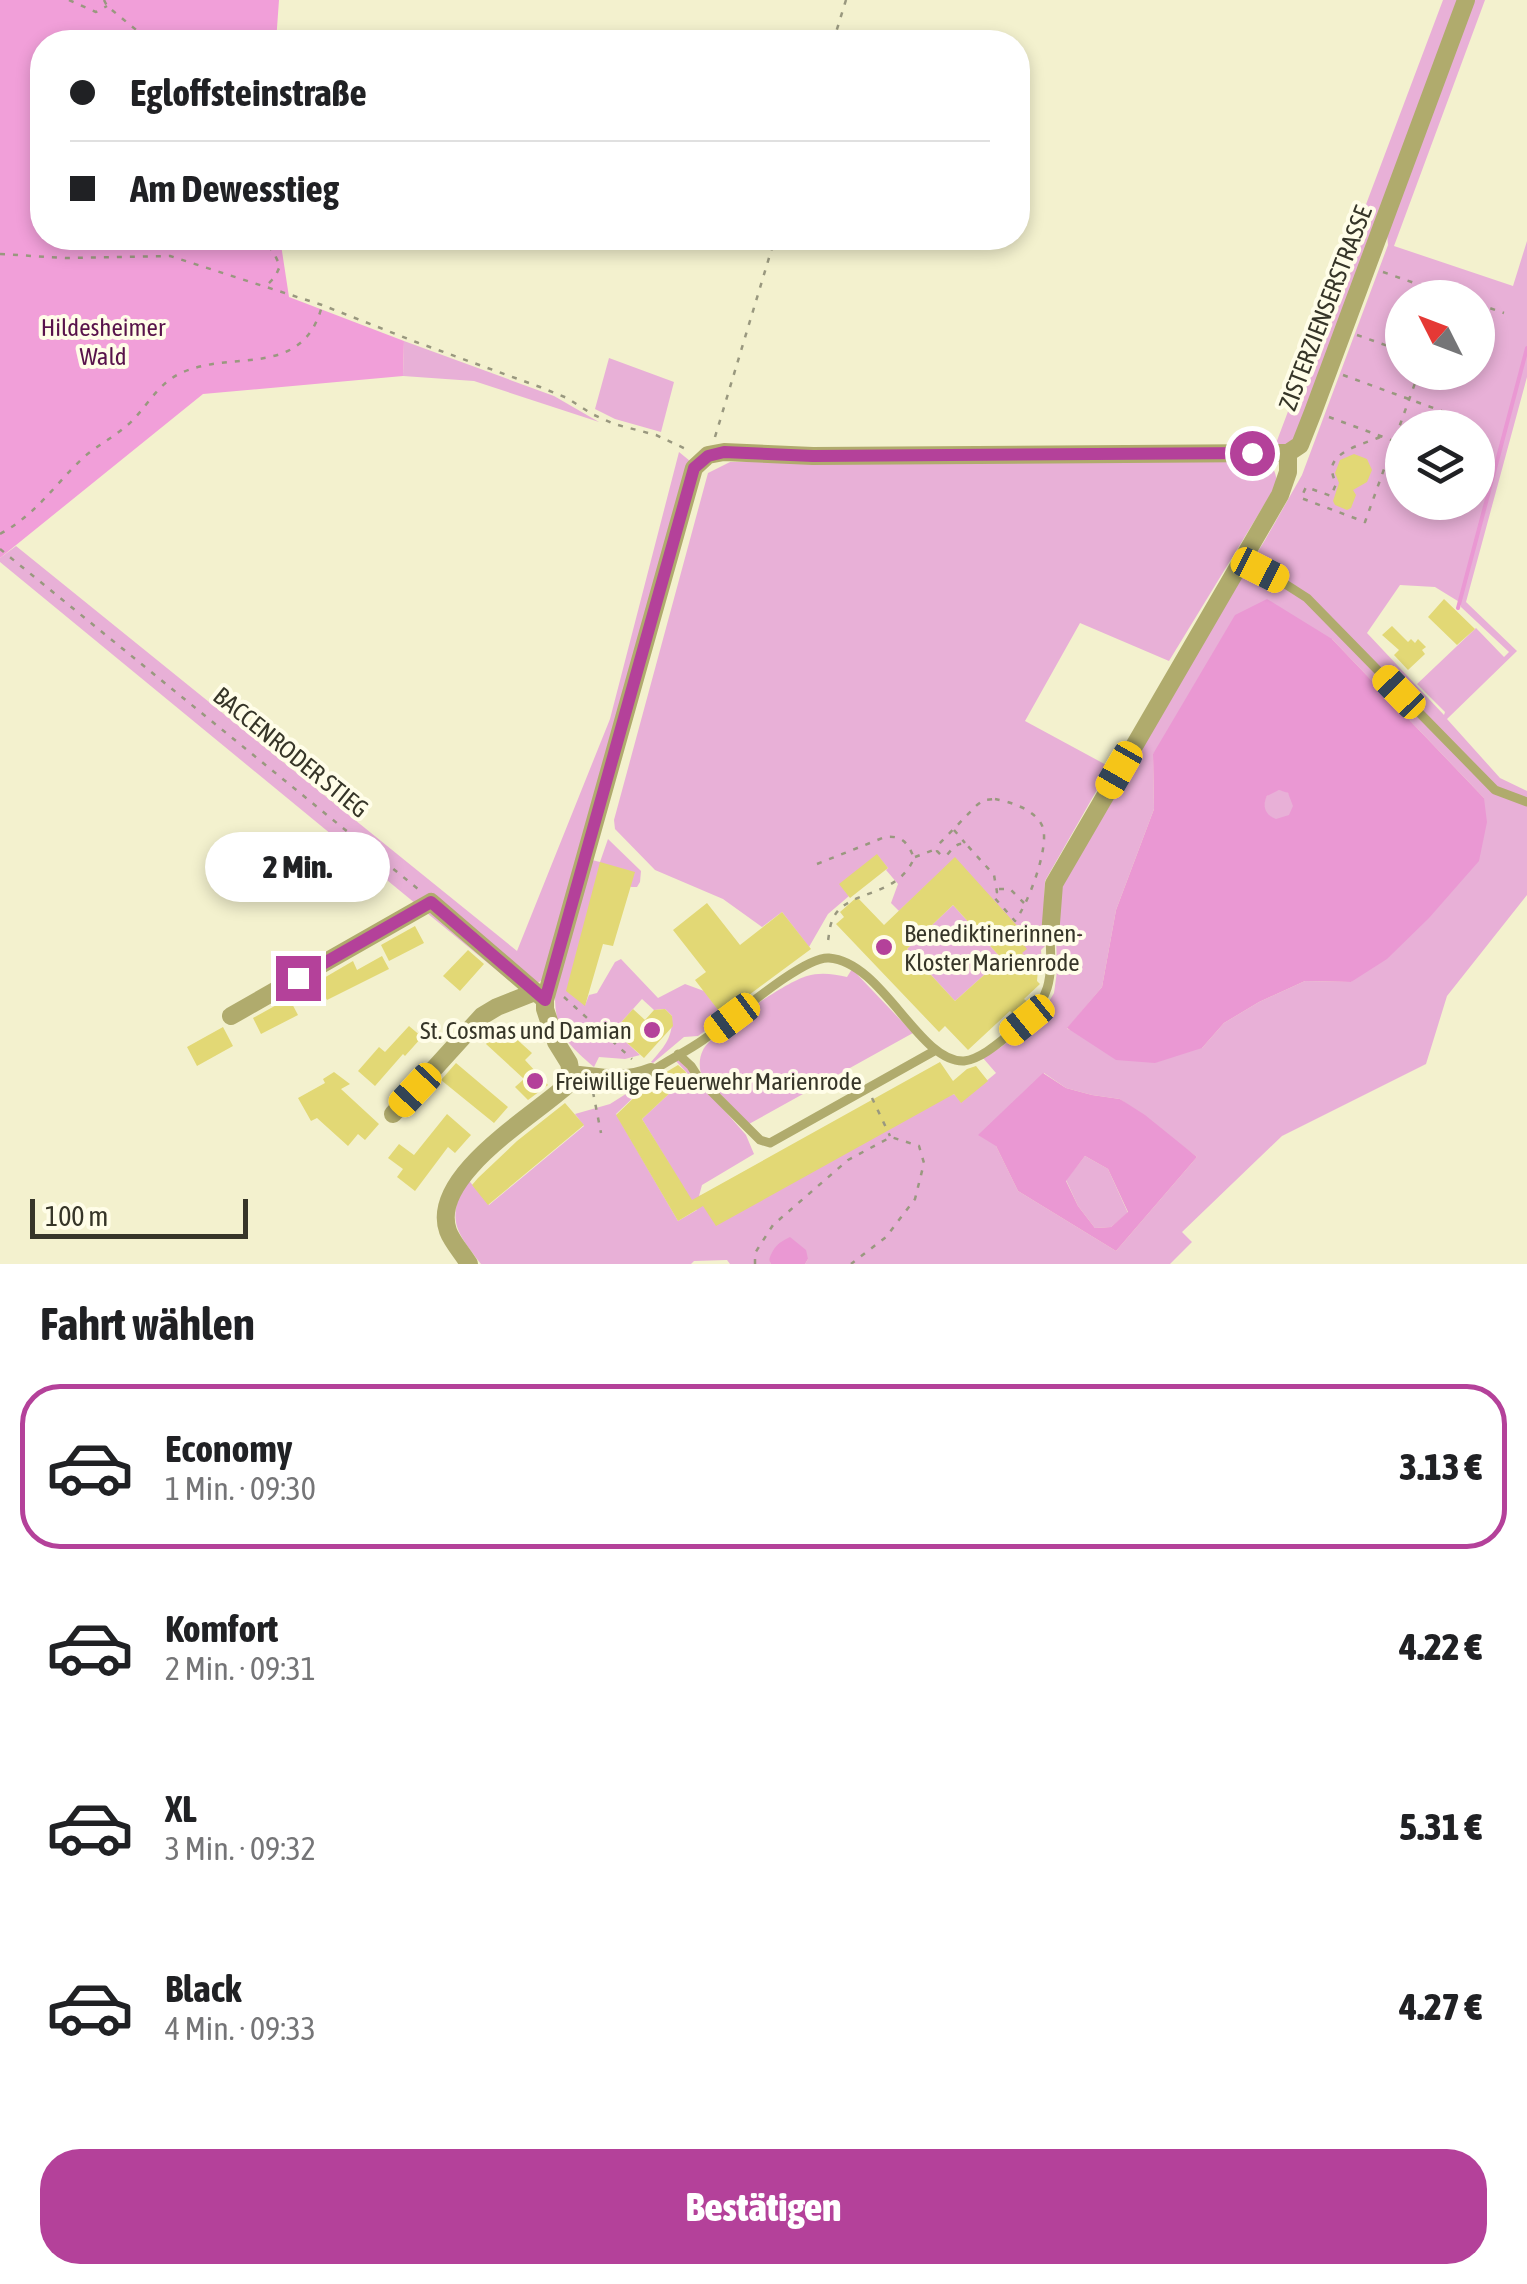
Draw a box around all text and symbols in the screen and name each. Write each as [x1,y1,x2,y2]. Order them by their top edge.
text: Egloffsteinstraße [130,71,367,114]
text: Am Dewesstieg [130,167,339,210]
street label: ZISTERZIENSERSTRASSE [1273,201,1377,414]
north arrow [1385,280,1495,390]
map controls [1385,280,1495,520]
park label: Hildesheimer Wald [41,313,166,370]
button: layers [1385,410,1495,520]
route start [1230,431,1275,476]
car [1226,543,1294,597]
car [1367,660,1431,724]
street label: BACCENRODER STIEG [208,681,374,823]
car [1091,737,1147,803]
callout: 2 Min. [206,833,390,903]
text: 2 Min. [263,848,332,885]
place label: Benediktinerinnen- Kloster Marienrode [904,919,1083,976]
marker: Benediktinerinnen- Kloster Marienrode [873,936,895,958]
route end [276,956,321,1001]
car [699,988,765,1048]
car [994,989,1060,1051]
place label: St. Cosmas und Damian [420,1016,632,1044]
marker: St. Cosmas und Damian [641,1019,663,1041]
car [384,1058,446,1122]
place label: Freiwillige Feuerwehr Marienrode [555,1067,862,1095]
marker: Freiwillige Feuerwehr Marienrode [524,1070,546,1092]
scale bar [30,1194,248,1238]
text: 100 m [45,1200,108,1232]
text: Fahrt wählen [40,1298,255,1350]
icon: car [45,1422,135,1512]
text: Economy [165,1427,292,1470]
text: 3.13 € [1399,1445,1482,1488]
text: 1 Min. · 09:30 [165,1470,316,1507]
icon: car [45,1602,135,1692]
text: Komfort [165,1607,278,1650]
text: 4.22 € [1399,1625,1482,1668]
text: 2 Min. · 09:31 [165,1650,316,1687]
icon: car [45,1782,135,1872]
text: XL [165,1787,197,1830]
text: 5.31 € [1399,1805,1482,1848]
text: 3 Min. · 09:32 [165,1830,316,1867]
icon: car [45,1962,135,2052]
text: Black [165,1967,242,2010]
text: 4.27 € [1399,1985,1482,2028]
text: 4 Min. · 09:33 [165,2010,316,2047]
button: Bestätigen [40,2149,1487,2264]

